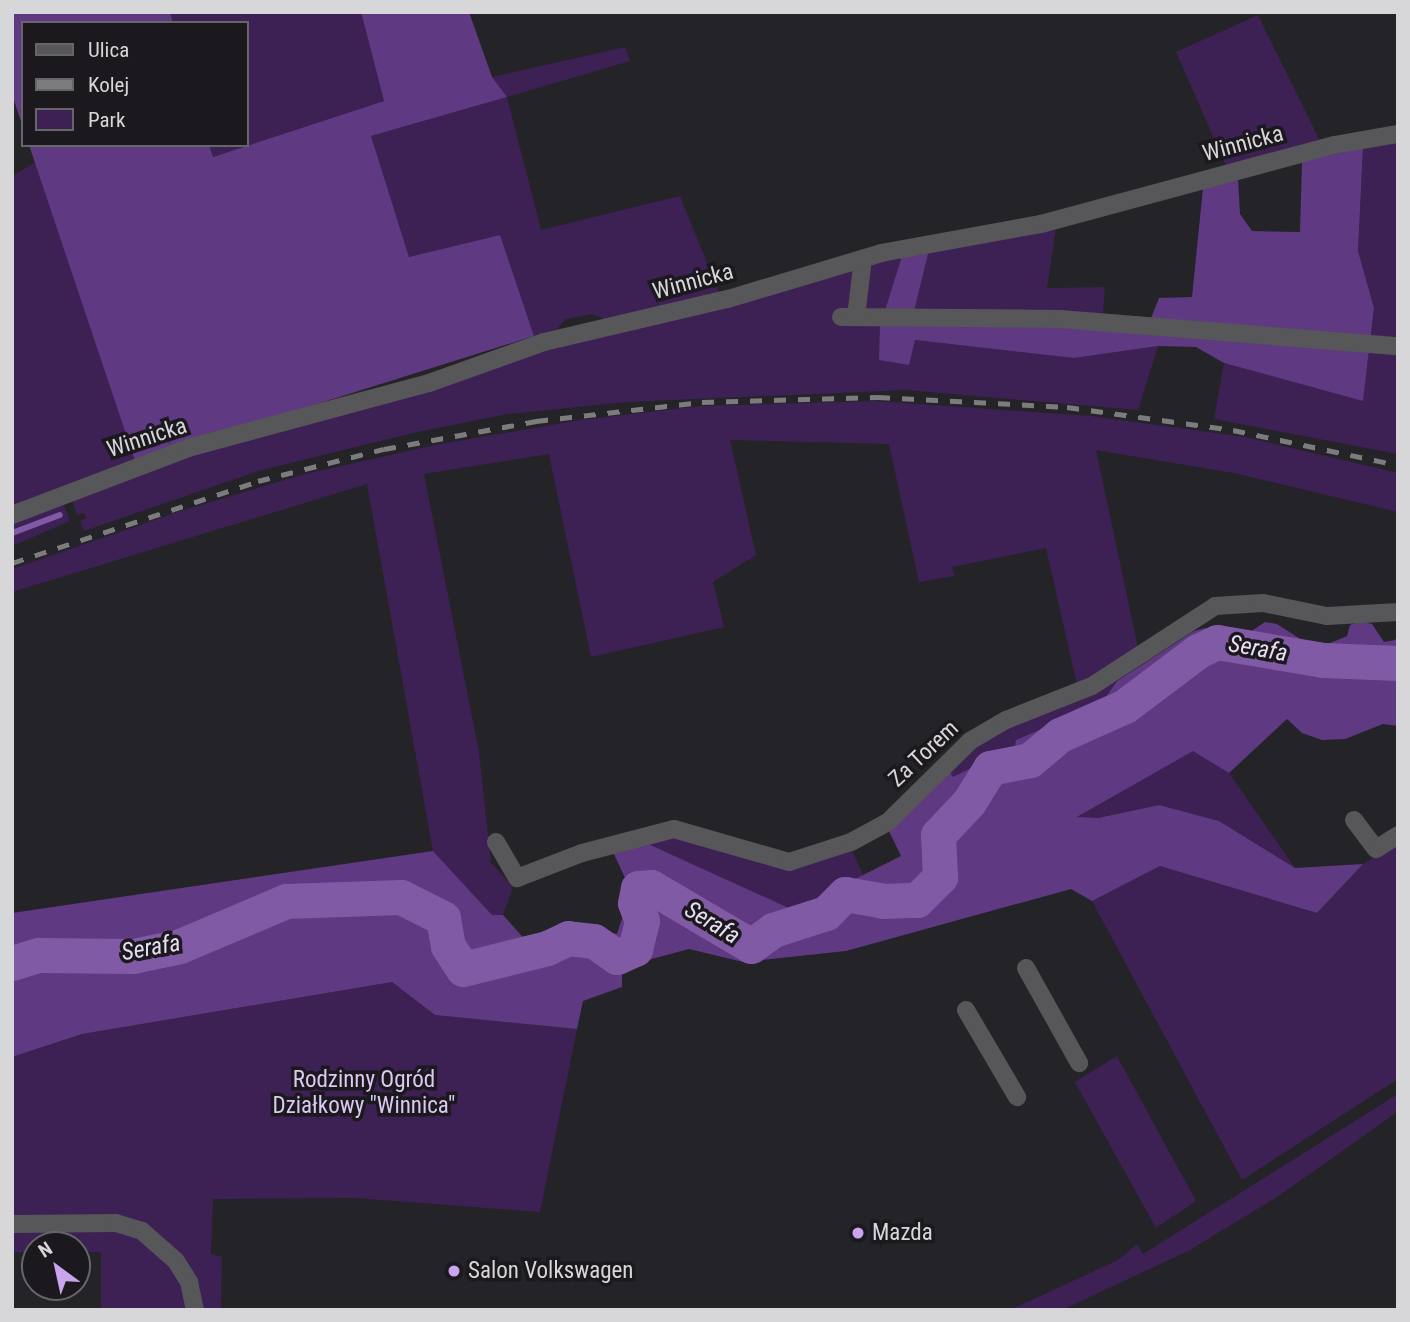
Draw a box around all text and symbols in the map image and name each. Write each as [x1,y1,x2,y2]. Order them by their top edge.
legend [21,21,248,147]
text: Ulica [88,38,129,62]
text: Kolej [88,73,129,97]
text: Park [88,108,125,132]
street label: Winnicka [1200,120,1286,168]
street label: Winnicka [650,258,736,306]
street label: Winnicka [104,412,190,464]
water label: Serafa [1226,630,1290,668]
street label: Za Torem [883,715,965,793]
water label: Serafa [679,895,745,951]
water label: Serafa [119,929,183,967]
park label: Rodzinny Ogród Działkowy "Winnica" [273,1066,455,1120]
place label: Mazda [872,1219,933,1247]
marker: Mazda [850,1225,866,1241]
north arrow [21,1231,91,1301]
text: N [34,1237,57,1262]
place label: Salon Volkswagen [468,1257,633,1285]
marker: Salon Volkswagen [446,1263,462,1279]

